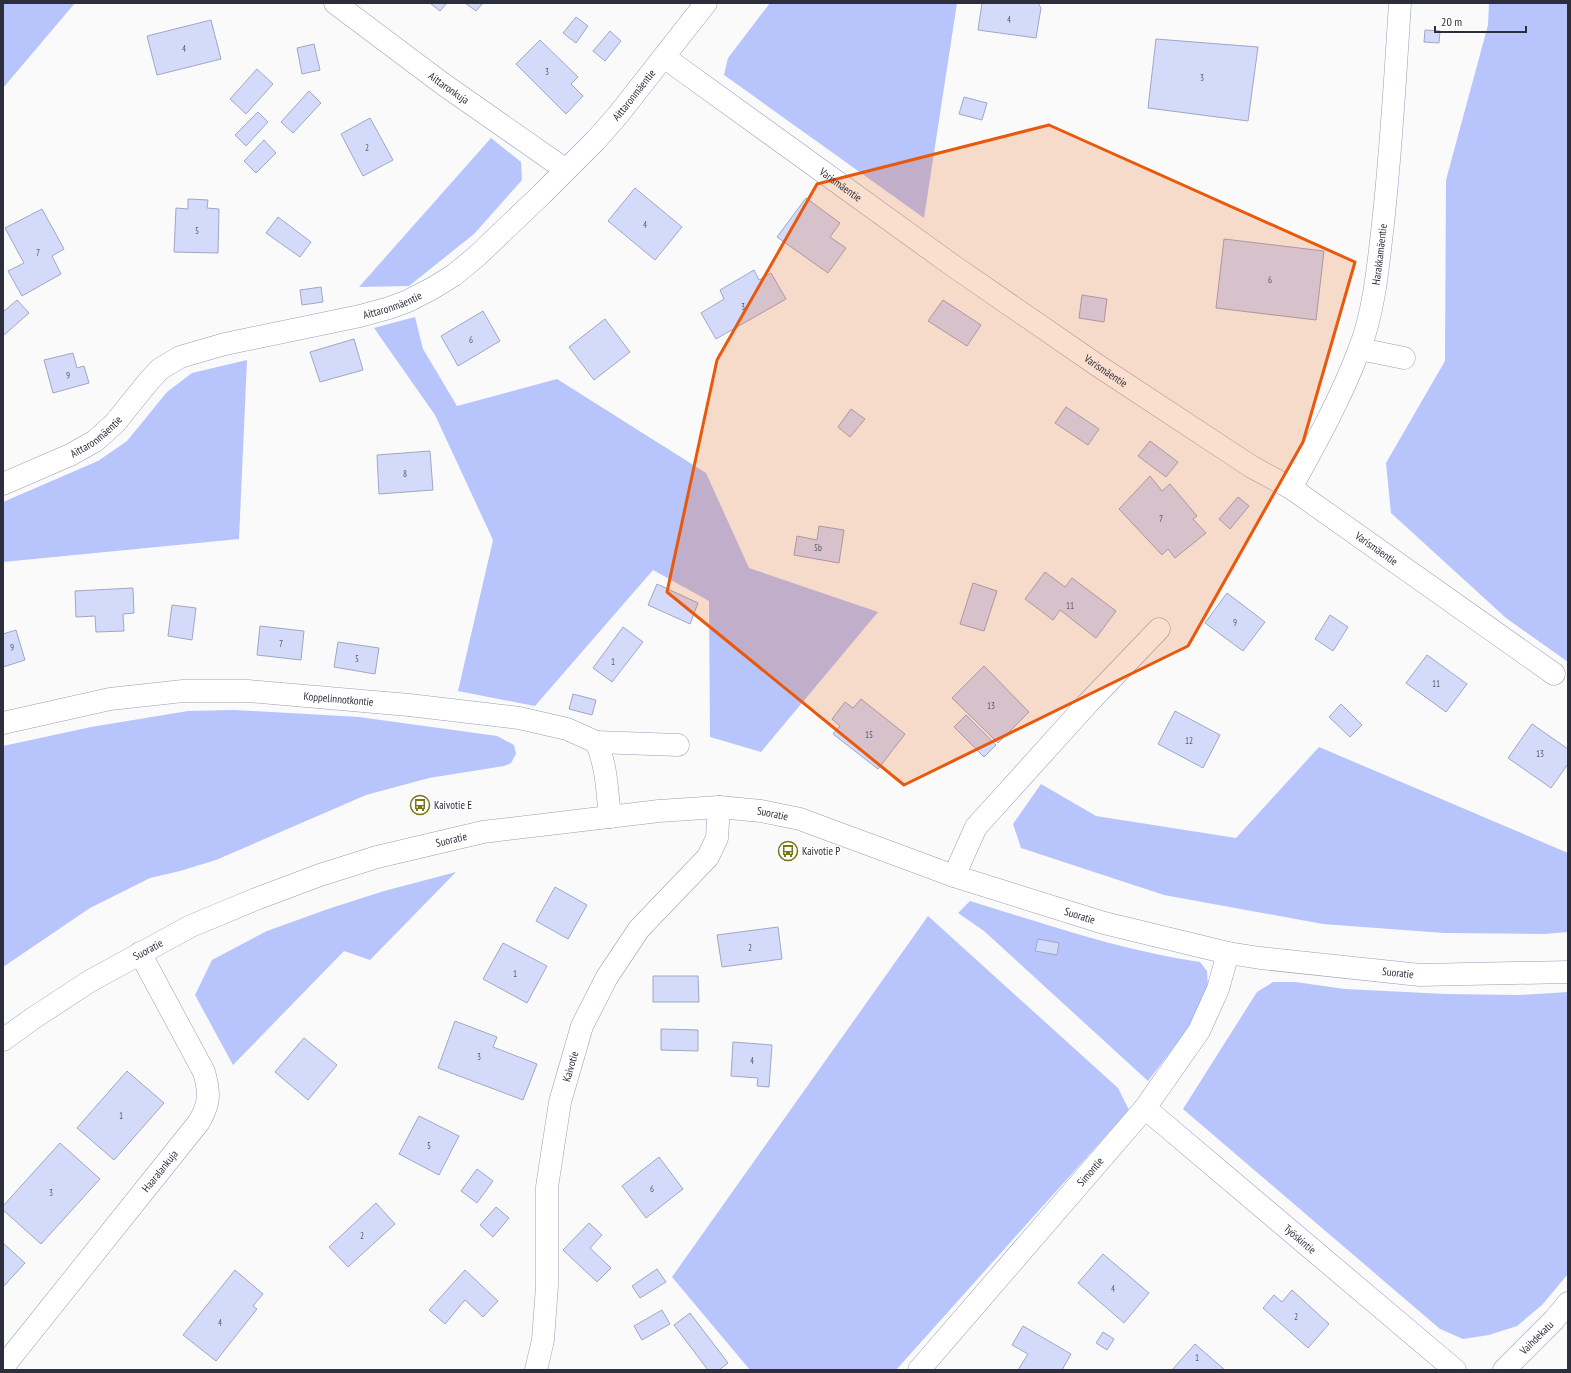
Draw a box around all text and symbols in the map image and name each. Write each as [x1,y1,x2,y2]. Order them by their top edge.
scale bar [1435,8,1526,34]
house number: 4 [1007,14,1011,25]
text: 20 m [1441,14,1462,29]
house number: 4 [182,43,186,54]
house number: 3 [545,66,549,77]
street label: Aittaronmäentie [609,66,659,124]
street label: Aittaronkuja [426,69,472,107]
house number: 3 [1200,72,1204,83]
house number: 2 [365,142,369,153]
street label: Varismäentie [816,164,865,205]
house number: 4 [643,219,647,230]
street label: Harakkamäentie [1369,223,1390,286]
house number: 5 [195,225,199,236]
house number: 7 [36,247,40,258]
house number: 6 [1268,274,1272,285]
street label: Aittaronmäentie [361,288,425,322]
house number: 3 [741,301,745,312]
house number: 6 [469,334,473,345]
street label: Varismäentie [1081,351,1131,390]
house number: 9 [66,370,70,381]
street label: Aittaronmäentie [68,413,125,461]
house number: 8 [403,468,407,479]
house number: 7 [1159,513,1163,524]
street label: Varismäentie [1352,528,1401,569]
house number: 5b [814,542,822,553]
house number: 11 [1066,600,1074,611]
house number: 9 [1233,617,1237,628]
house number: 7 [279,638,283,649]
house number: 9 [10,642,14,653]
house number: 5 [355,653,359,664]
house number: 1 [611,656,615,667]
house number: 11 [1432,678,1440,689]
street label: Koppelinnotkontie [303,689,375,709]
house number: 13 [987,700,995,711]
house number: 15 [865,729,873,740]
house number: 12 [1185,735,1193,746]
house number: 13 [1536,748,1544,759]
bus stop icon: Kaivotie E [409,794,431,816]
place label: Kaivotie E [434,798,472,812]
street label: Suoratie [756,804,790,824]
street label: Suoratie [434,829,469,850]
bus stop icon: Kaivotie P [777,840,799,862]
place label: Kaivotie P [802,844,840,858]
street label: Suoratie [1063,904,1097,927]
street label: Suoratie [131,936,165,963]
house number: 2 [748,942,752,953]
street label: Suoratie [1381,964,1415,981]
house number: 1 [513,968,517,979]
street label: Kaivotie [559,1049,581,1083]
house number: 3 [477,1051,481,1062]
house number: 4 [750,1055,754,1066]
house number: 1 [119,1110,123,1121]
house number: 5 [427,1140,431,1151]
street label: Haaralankuja [139,1147,181,1195]
street label: Simontie [1074,1154,1107,1189]
house number: 6 [650,1183,654,1194]
house number: 3 [49,1187,53,1198]
street label: Työskintie [1281,1221,1319,1257]
house number: 2 [360,1230,364,1241]
house number: 4 [1111,1283,1115,1294]
house number: 2 [1294,1311,1298,1322]
house number: 4 [218,1317,222,1328]
street label: Vaihdekatu [1516,1317,1557,1358]
house number: 1 [1195,1352,1199,1363]

